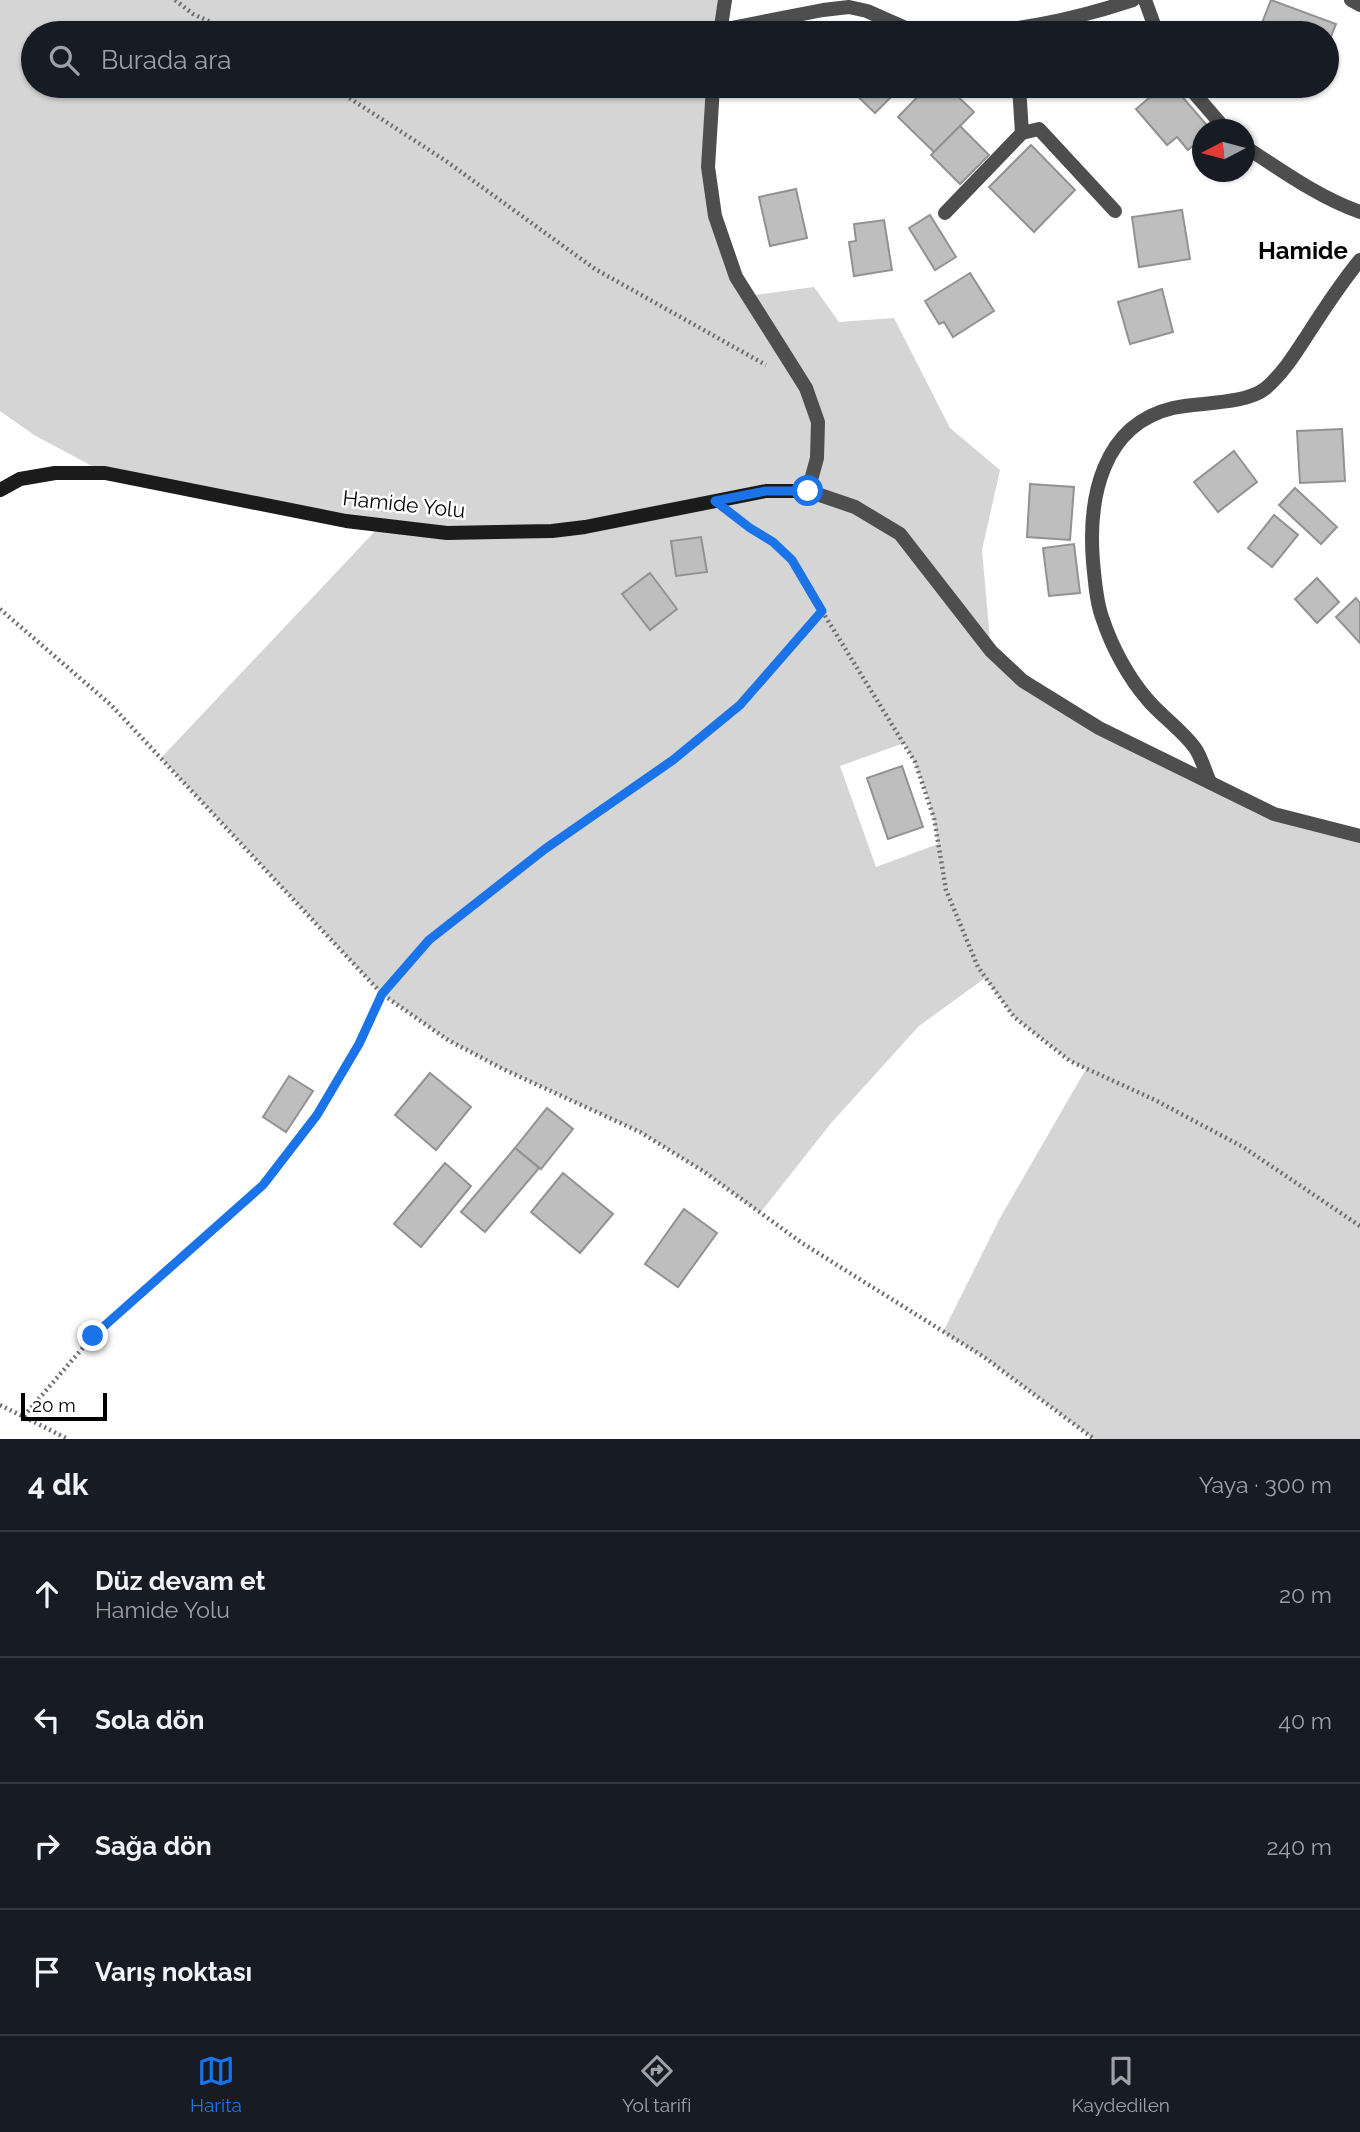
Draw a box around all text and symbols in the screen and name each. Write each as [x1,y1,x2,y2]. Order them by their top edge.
search box [21,21,1339,98]
icon: search [45,41,83,79]
text: Burada ara [101,45,231,75]
north arrow [1192,119,1255,182]
district label: Hamide [1258,236,1348,265]
route start [792,475,823,506]
street label: Hamide Yolu [341,485,467,523]
route end [77,1320,108,1351]
scale bar [21,1390,107,1422]
text: 20 m [32,1394,76,1416]
text: 4 dk [28,1467,88,1502]
text: Yaya · 300 m [1199,1471,1332,1498]
text: Düz devam et [95,1566,265,1596]
icon: ahead [28,1575,66,1613]
text: 20 m [1279,1581,1332,1608]
text: Hamide Yolu [95,1596,230,1623]
icon: left [28,1701,66,1739]
text: Sola dön [95,1705,204,1735]
text: 40 m [1278,1707,1332,1734]
icon: right [28,1827,66,1865]
text: Sağa dön [95,1831,212,1861]
text: 240 m [1266,1833,1332,1860]
icon: arrive [28,1953,66,1991]
text: Varış noktası [95,1957,252,1987]
tab: Harita [190,2052,242,2116]
tab: Yol tarifi [622,2052,691,2116]
tab: Kaydedilen [1071,2052,1170,2116]

